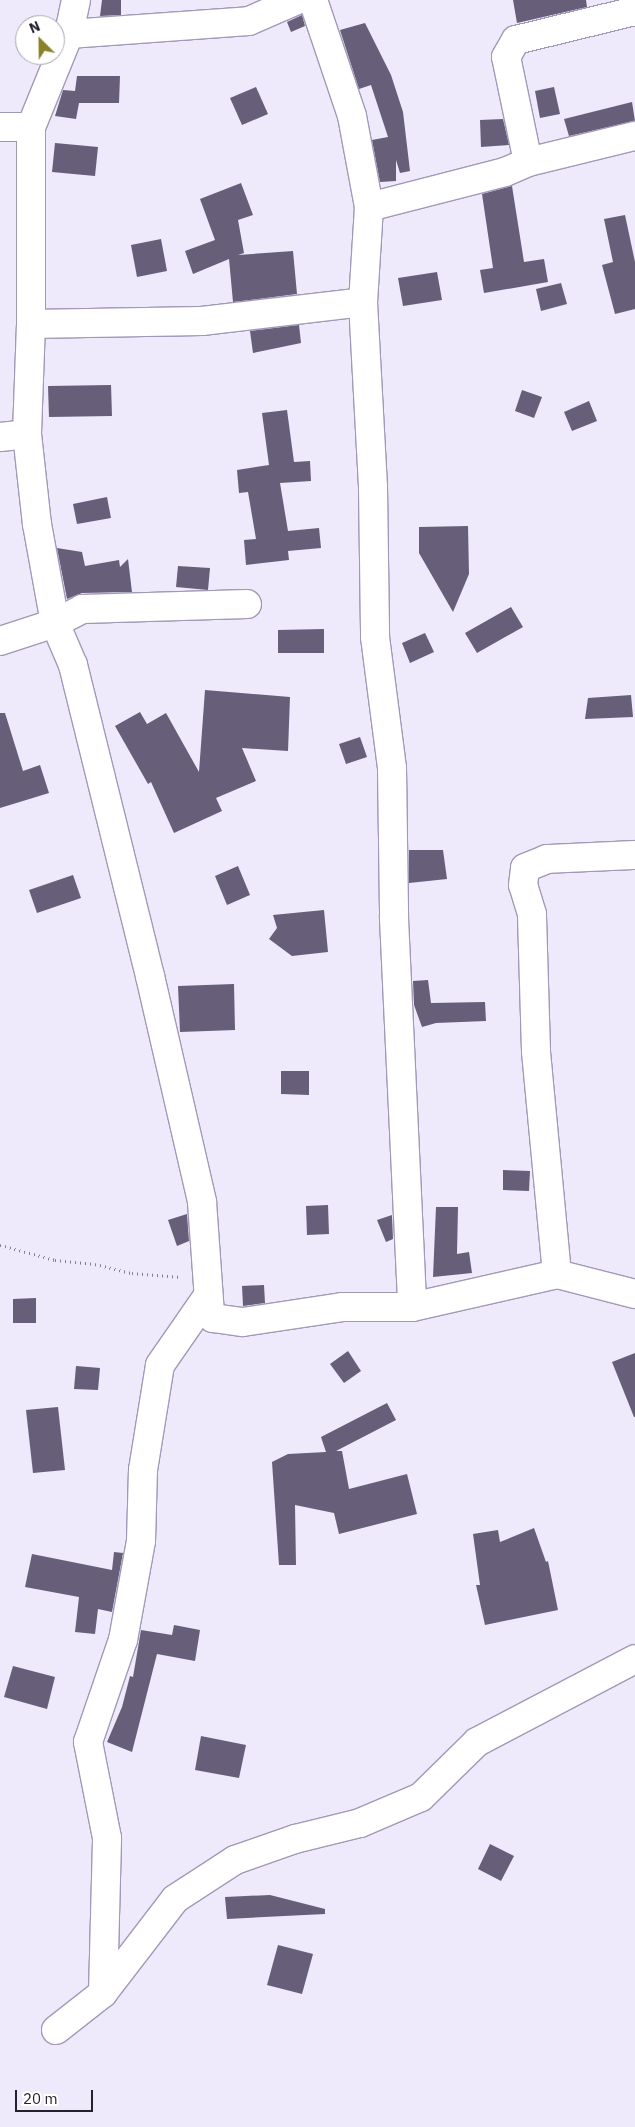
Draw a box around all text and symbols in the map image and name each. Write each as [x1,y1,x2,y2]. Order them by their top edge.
north arrow [15,15,65,65]
text: N [26,17,43,37]
scale bar [18,2080,95,2112]
text: 20 m [23,2089,58,2108]

